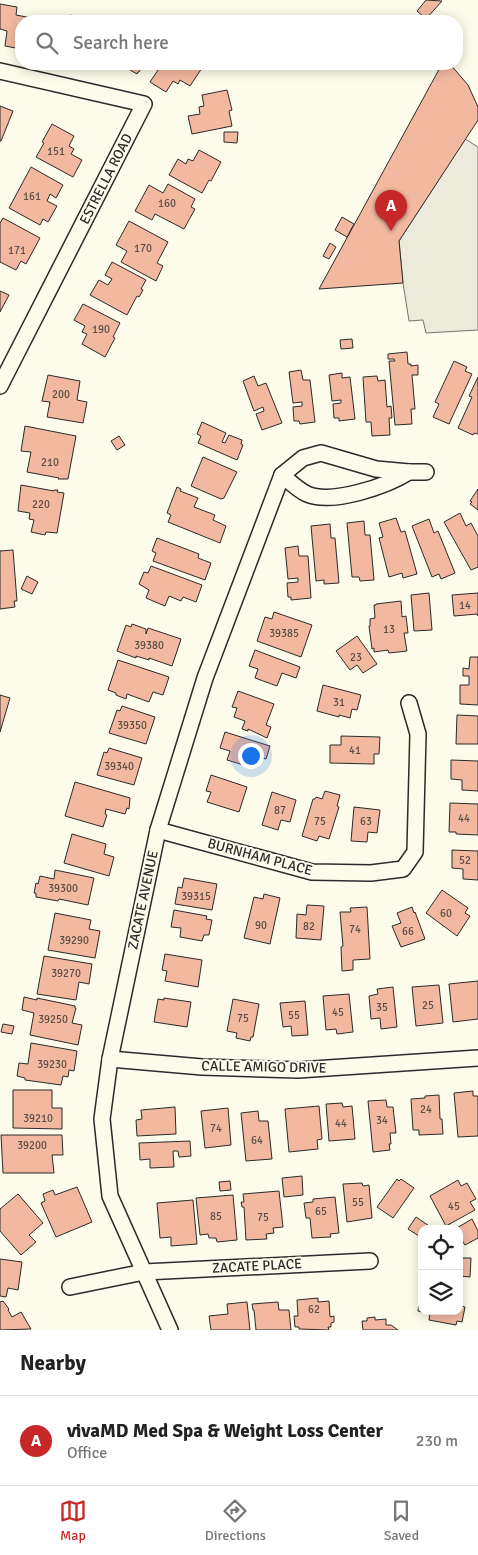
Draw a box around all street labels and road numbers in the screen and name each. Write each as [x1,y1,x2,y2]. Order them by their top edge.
street label: ESTRELLA ROAD [76,131,136,227]
street label: BURNHAM PLACE [206,835,314,879]
street label: ZACATE AVENUE [124,849,162,951]
street label: CALLE AMIGO DRIVE [201,1057,327,1077]
street label: ZACATE PLACE [212,1255,303,1277]

